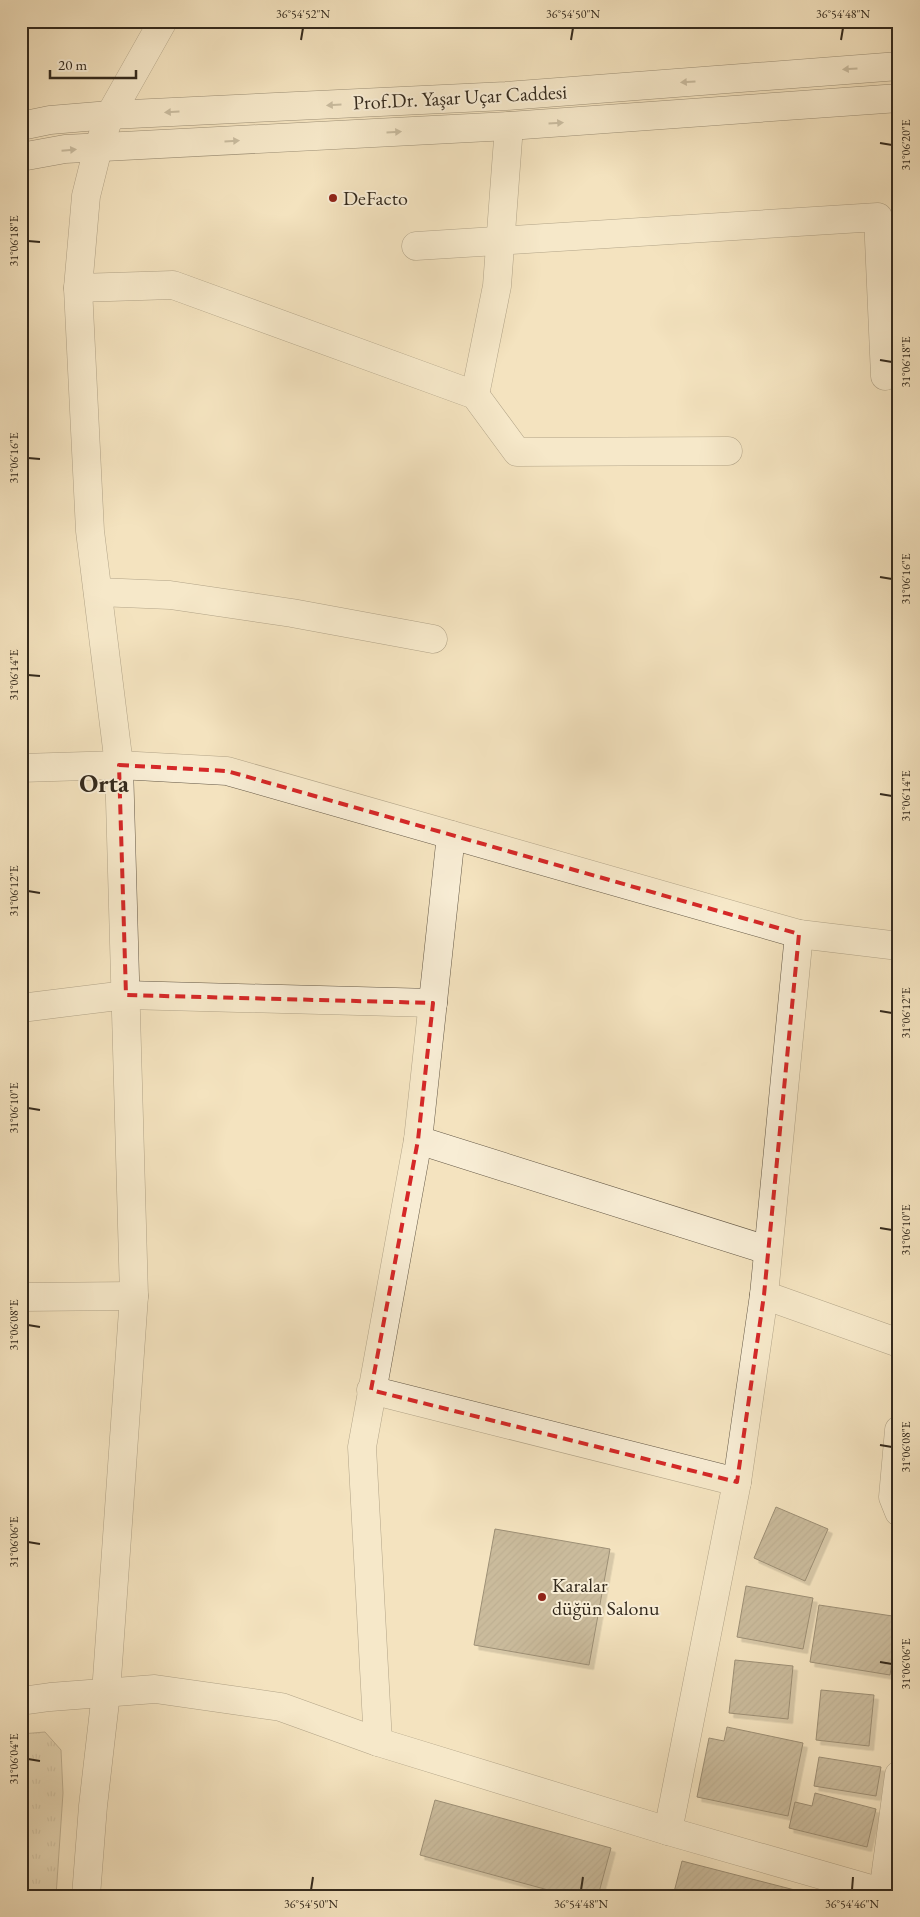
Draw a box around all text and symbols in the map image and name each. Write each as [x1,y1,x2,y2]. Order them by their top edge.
text: 36°54'52"N [276,6,330,22]
text: 36°54'50"N [546,6,600,22]
text: 36°54'48"N [816,6,870,22]
scale bar [50,48,136,80]
text: 20 m [58,55,87,74]
one-way arrow [842,66,858,74]
street label: Prof.Dr. Yaşar Uçar Caddesi [352,78,568,116]
one-way arrow [680,78,696,86]
one-way arrow [326,101,342,109]
one-way arrow [163,109,179,117]
one-way arrow [548,119,564,127]
text: 31°06'20"E [898,119,914,171]
one-way arrow [386,128,402,136]
one-way arrow [224,136,240,144]
one-way arrow [62,145,78,153]
place label: DeFacto [343,185,408,211]
marker: DeFacto [327,192,339,204]
text: 31°06'18"E [6,215,22,267]
text: 31°06'18"E [898,336,914,388]
text: 31°06'16"E [6,432,22,484]
text: 31°06'16"E [898,553,914,605]
text: 31°06'14"E [6,649,22,701]
district label: Orta [79,767,130,799]
text: 31°06'14"E [898,770,914,822]
text: 31°06'12"E [6,865,22,917]
text: 31°06'12"E [898,987,914,1039]
text: 31°06'10"E [6,1082,22,1134]
text: 31°06'10"E [898,1204,914,1256]
text: 31°06'08"E [6,1299,22,1351]
text: 31°06'08"E [898,1421,914,1473]
text: 31°06'06"E [6,1516,22,1568]
place label: Karalar düğün Salonu [552,1572,660,1621]
marker: Karalar düğün Salonu [536,1591,548,1603]
text: 31°06'06"E [898,1638,914,1690]
text: 31°06'04"E [6,1733,22,1785]
text: 36°54'50"N [284,1896,338,1912]
text: 36°54'48"N [554,1896,608,1912]
text: 36°54'46"N [825,1896,879,1912]

